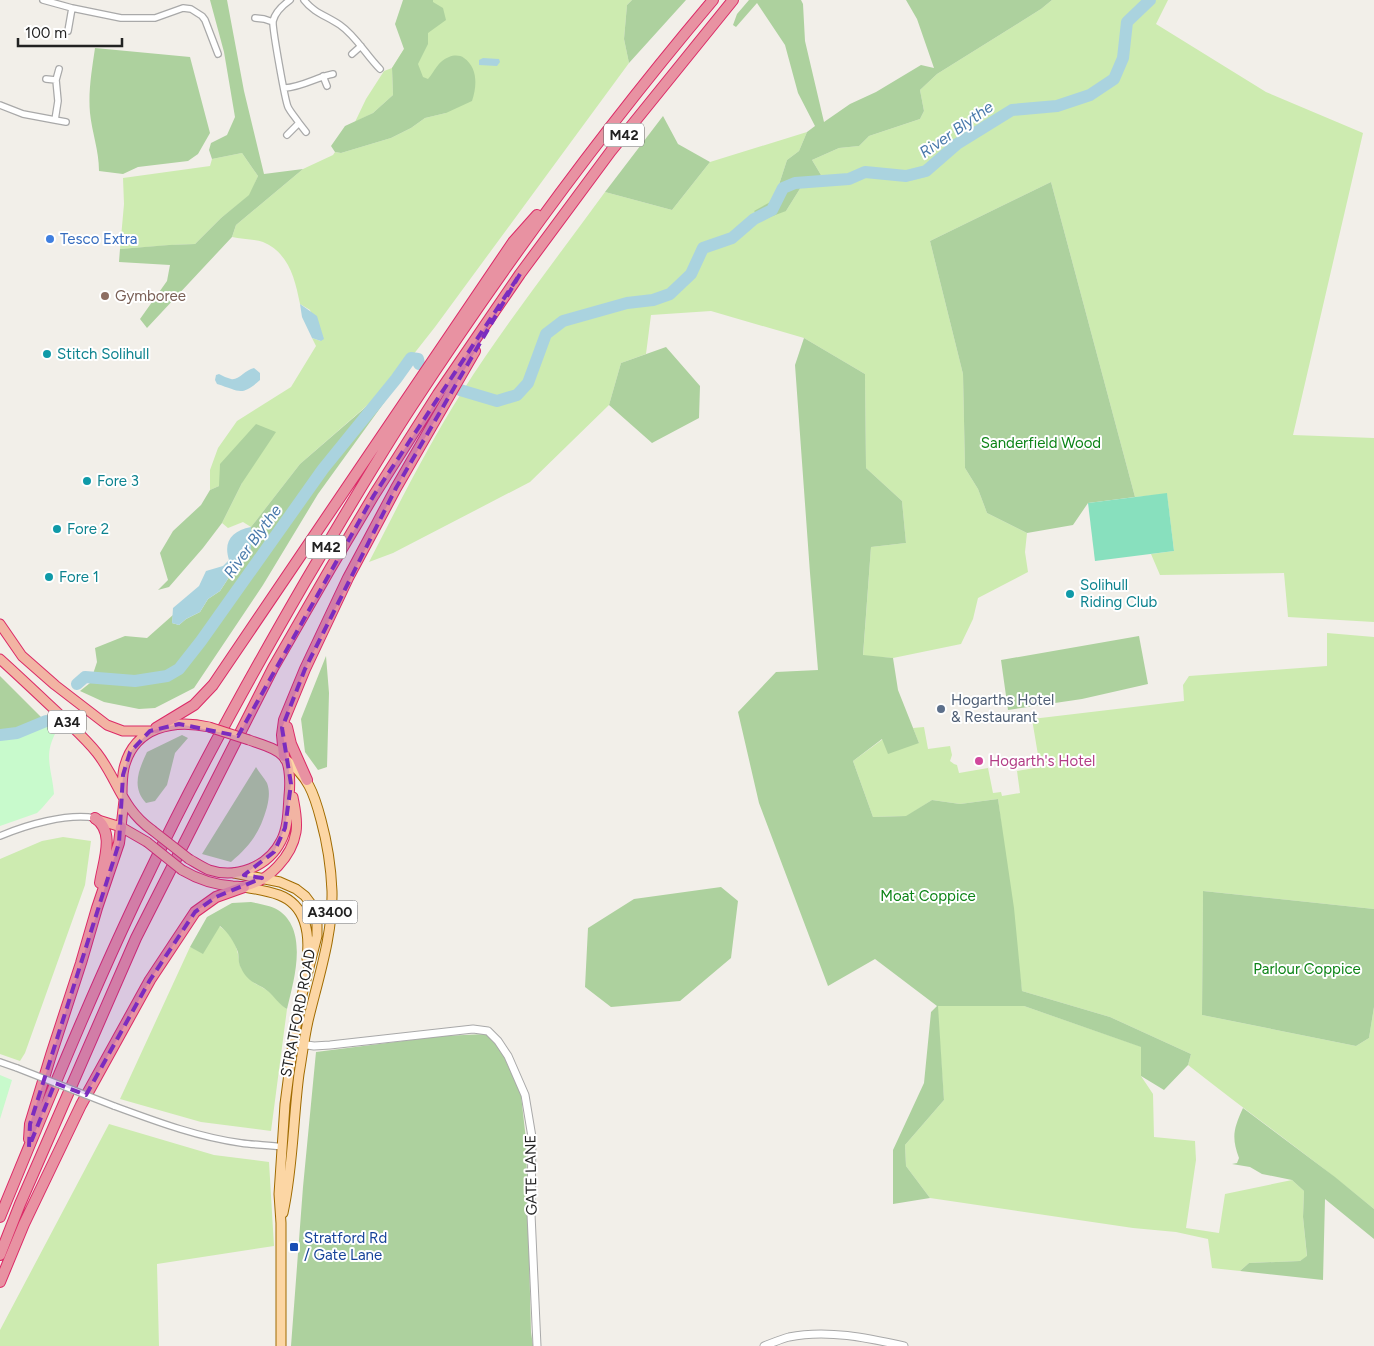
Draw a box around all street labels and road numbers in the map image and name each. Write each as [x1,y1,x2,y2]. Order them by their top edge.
road number: M42 [604,124,644,146]
road number: M42 [306,536,346,558]
road number: A34 [48,710,86,734]
road number: A3400 [302,900,358,924]
street label: STRATFORD ROAD [277,948,319,1078]
street label: GATE LANE [521,1135,541,1215]

